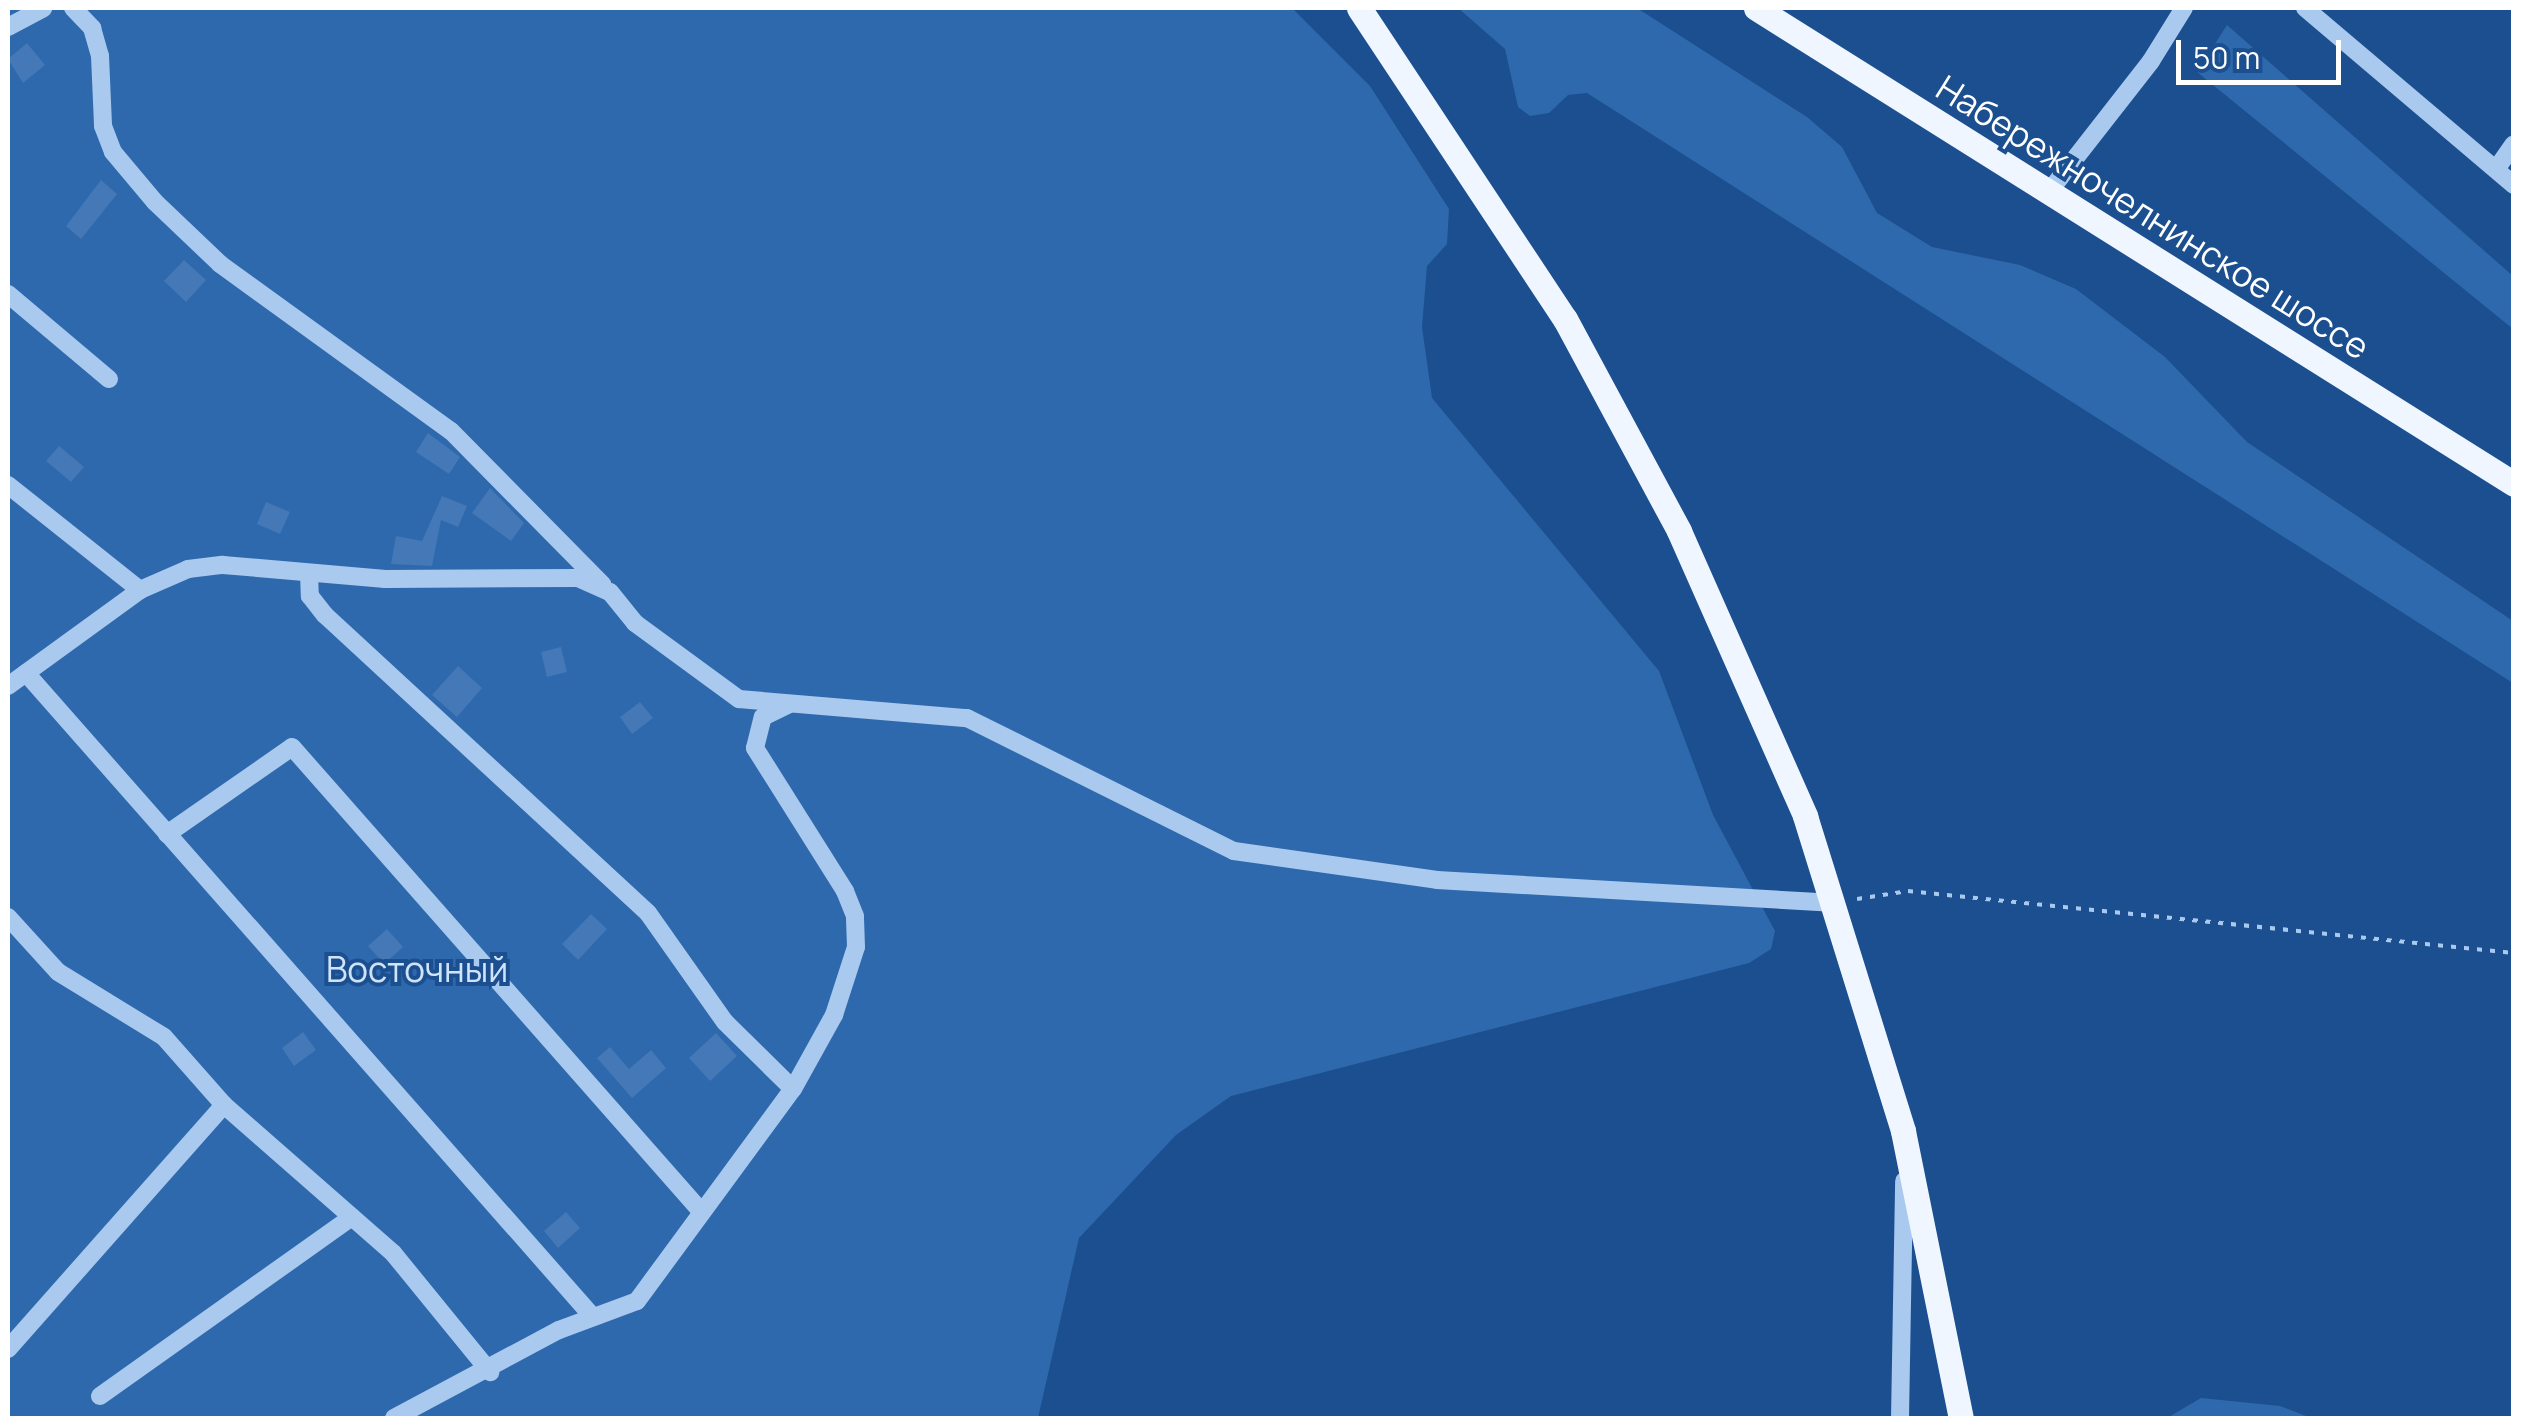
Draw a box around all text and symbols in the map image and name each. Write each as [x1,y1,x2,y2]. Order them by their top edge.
scale bar [2181,20,2346,82]
text: 50 m [2193,37,2260,78]
street label: Набережночелнинское шоссе [1929,66,2377,368]
park label: Восточный [326,948,508,990]

